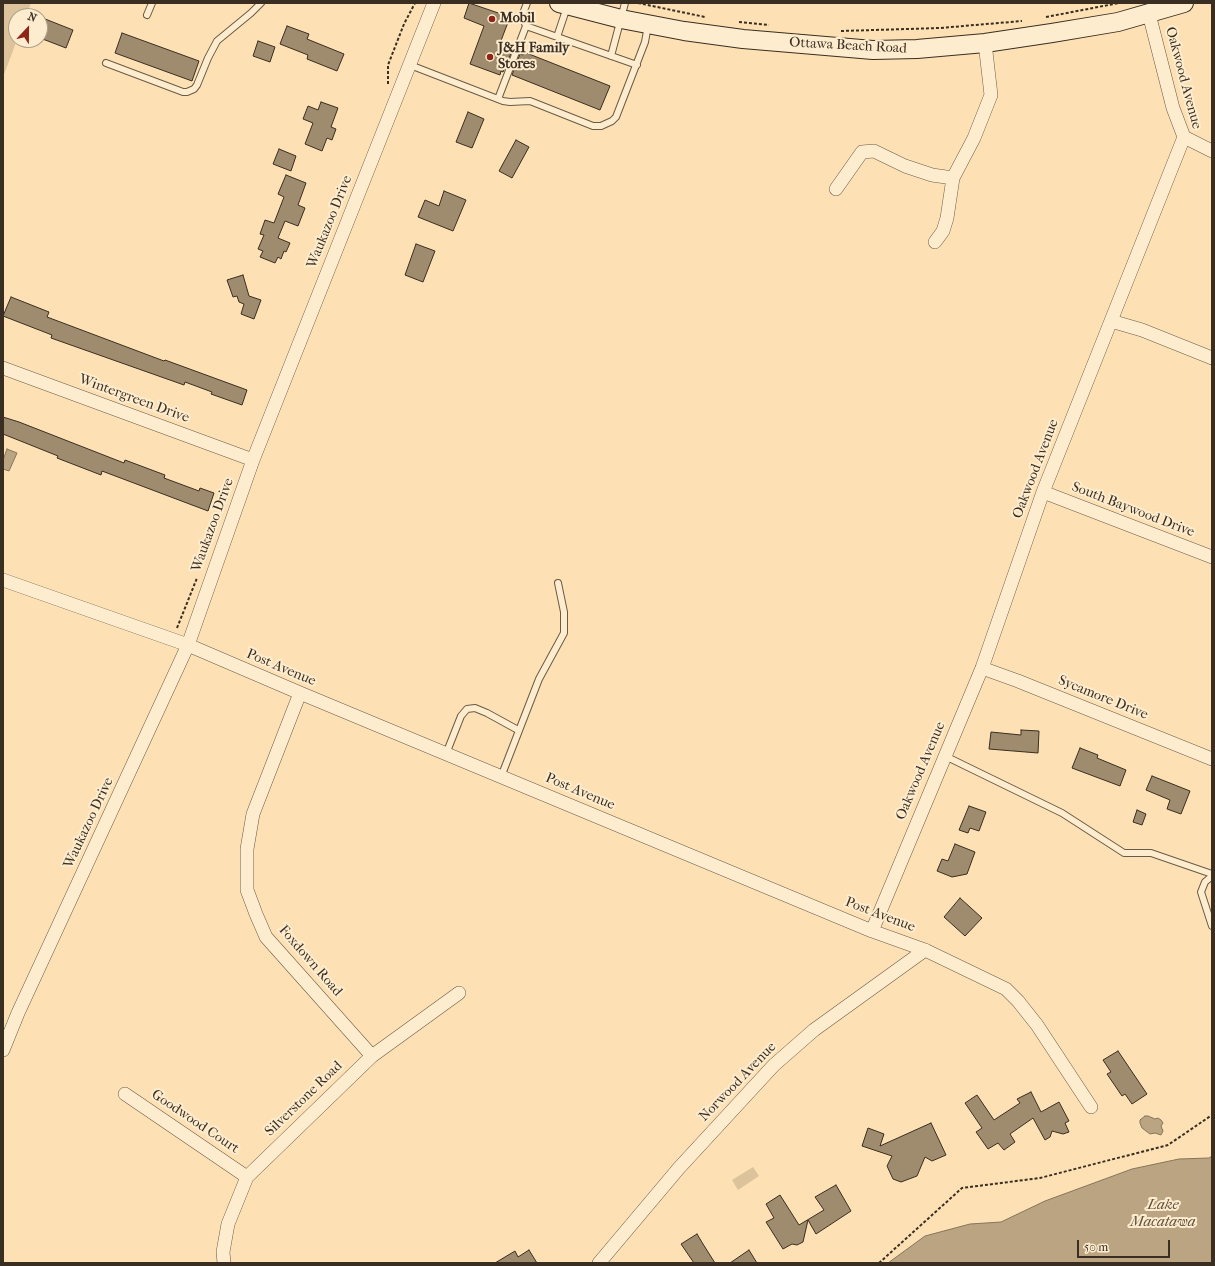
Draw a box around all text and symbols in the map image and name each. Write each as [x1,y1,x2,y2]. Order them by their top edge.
north arrow [8,8,48,48]
text: N [26,10,39,25]
place label: Mobil [500,11,535,27]
marker: Mobil [487,14,497,24]
street label: Oakwood Avenue [1161,25,1205,131]
street label: Ottawa Beach Road [789,35,907,57]
place label: J&H Family Stores [498,41,570,74]
marker: J&H Family Stores [485,52,495,62]
street label: Waukazoo Drive [304,173,356,271]
street label: Wintergreen Drive [77,371,191,427]
street label: Oakwood Avenue [1009,417,1063,521]
street label: Waukazoo Drive [188,476,238,574]
street label: South Baywood Drive [1069,479,1197,541]
street label: Post Avenue [244,646,318,690]
street label: Sycamore Drive [1056,672,1150,724]
street label: Oakwood Avenue [893,719,949,823]
street label: Post Avenue [543,770,617,814]
street label: Waukazoo Drive [61,775,117,871]
street label: Post Avenue [843,894,917,936]
street label: Foxdown Road [275,922,345,1000]
street label: Norwood Avenue [696,1039,780,1125]
street label: Silverstone Road [262,1058,346,1140]
street label: Goodwood Court [148,1087,242,1157]
water label: Lake Macatawa [1130,1196,1196,1231]
scale bar [1079,1232,1172,1258]
text: 50 m [1084,1240,1108,1254]

